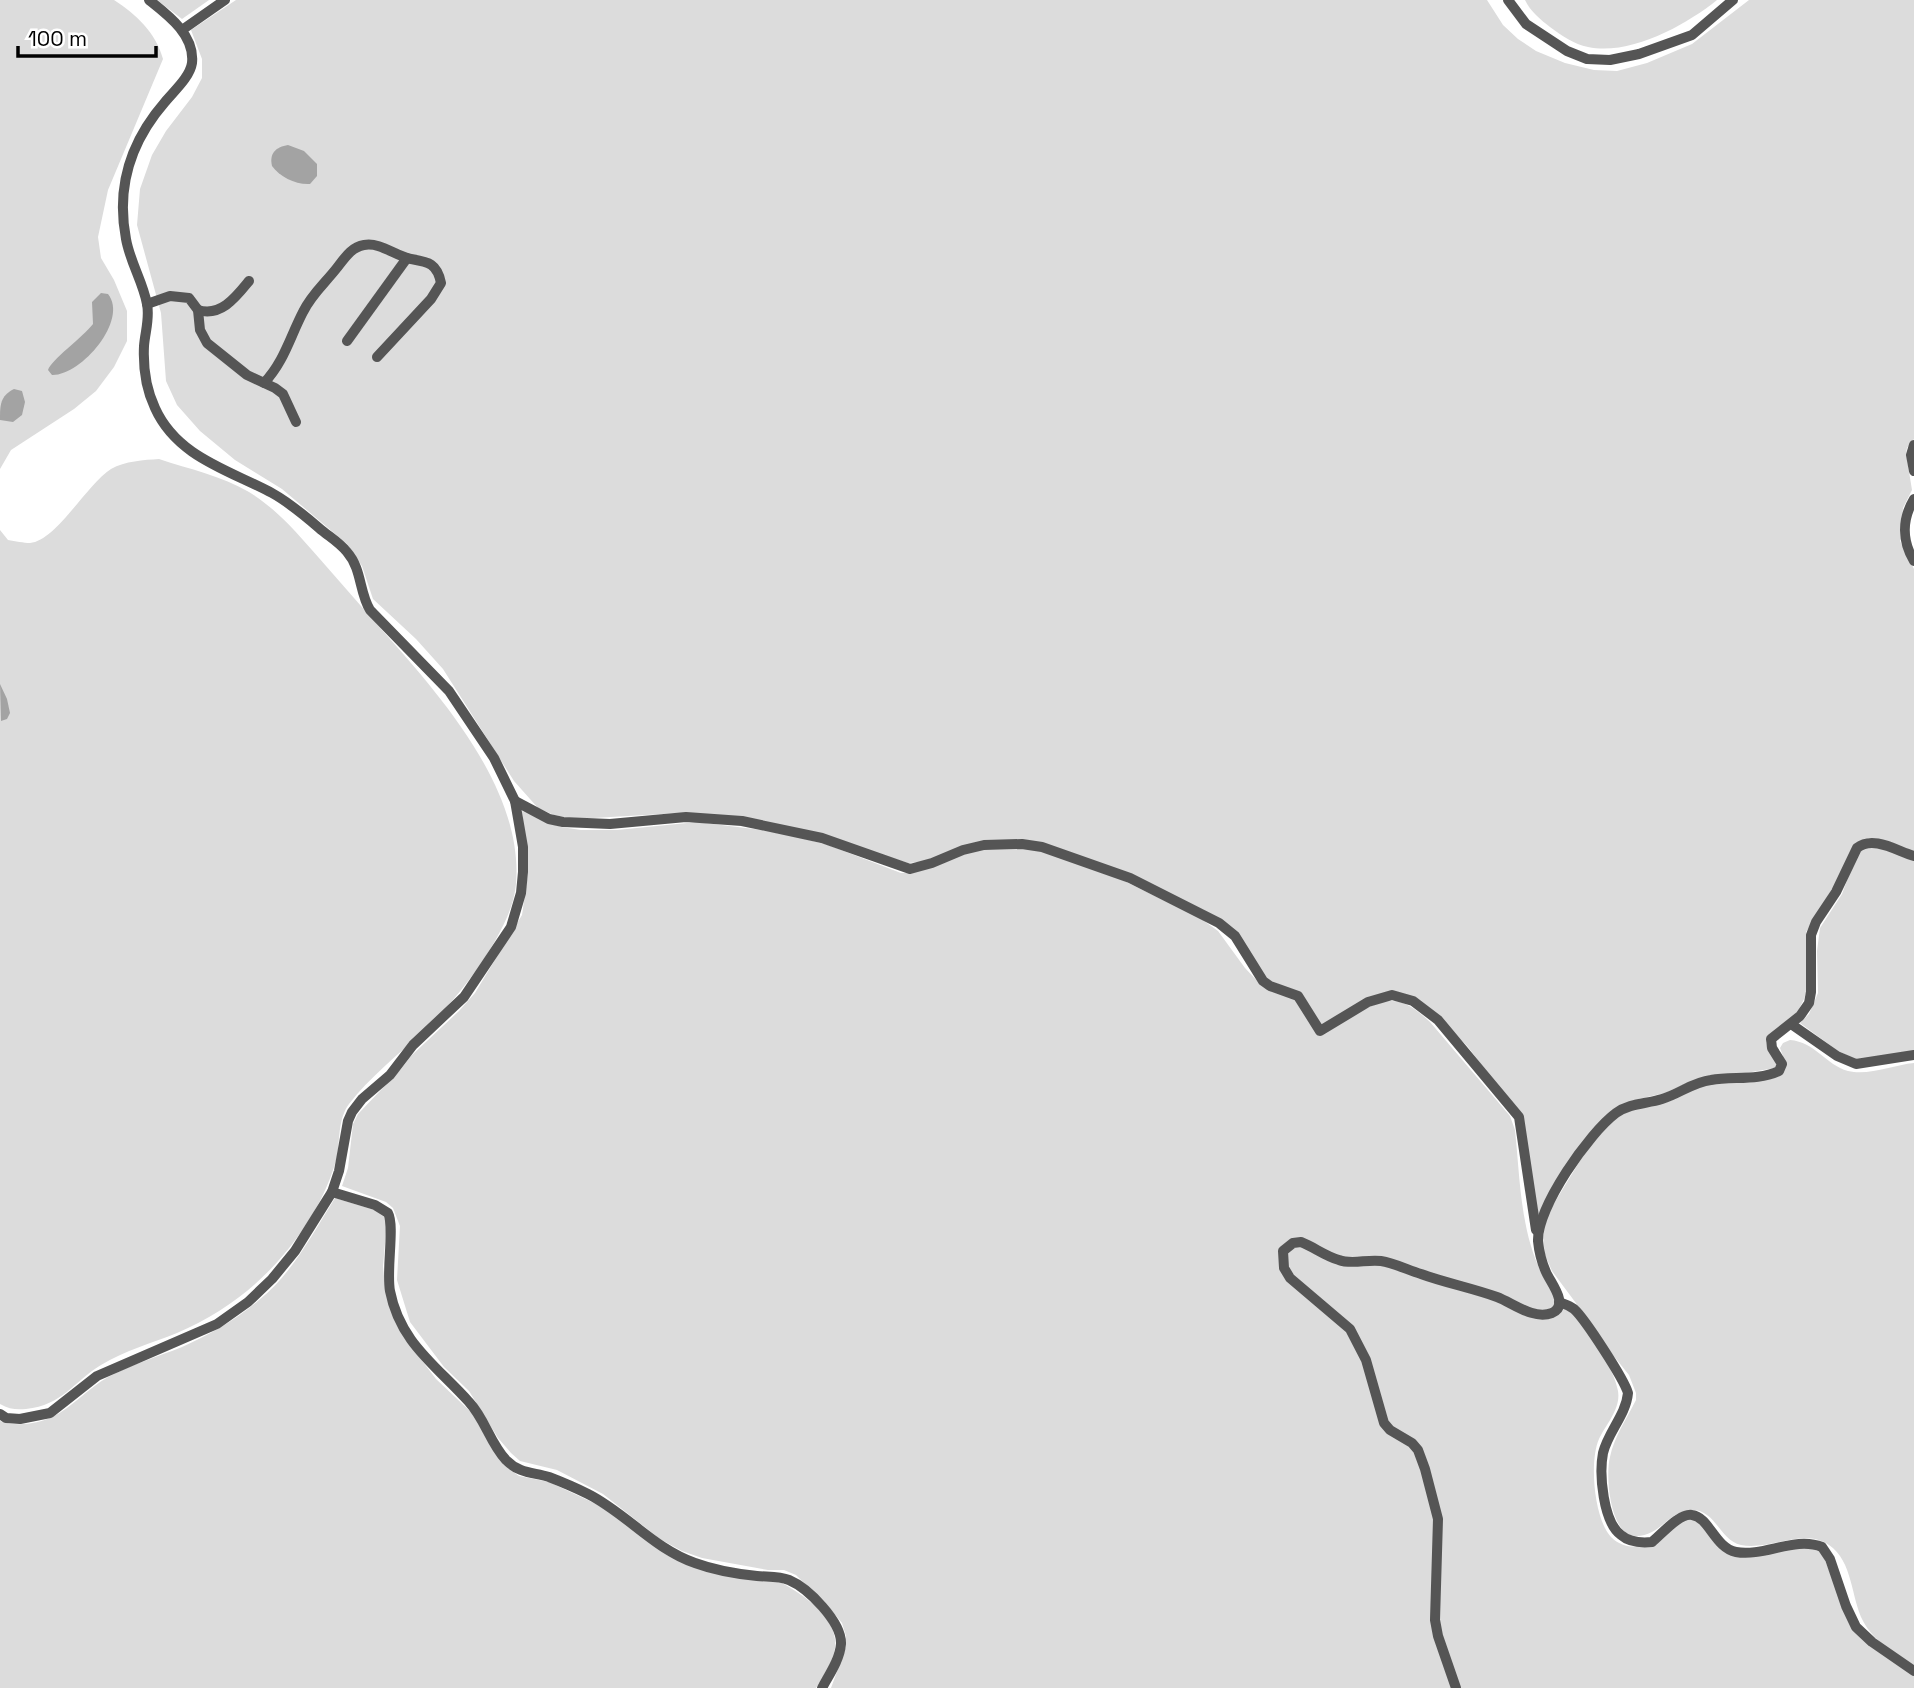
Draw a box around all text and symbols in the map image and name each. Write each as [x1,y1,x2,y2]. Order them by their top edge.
scale bar [18,14,156,58]
text: 100 m [28,25,87,52]

